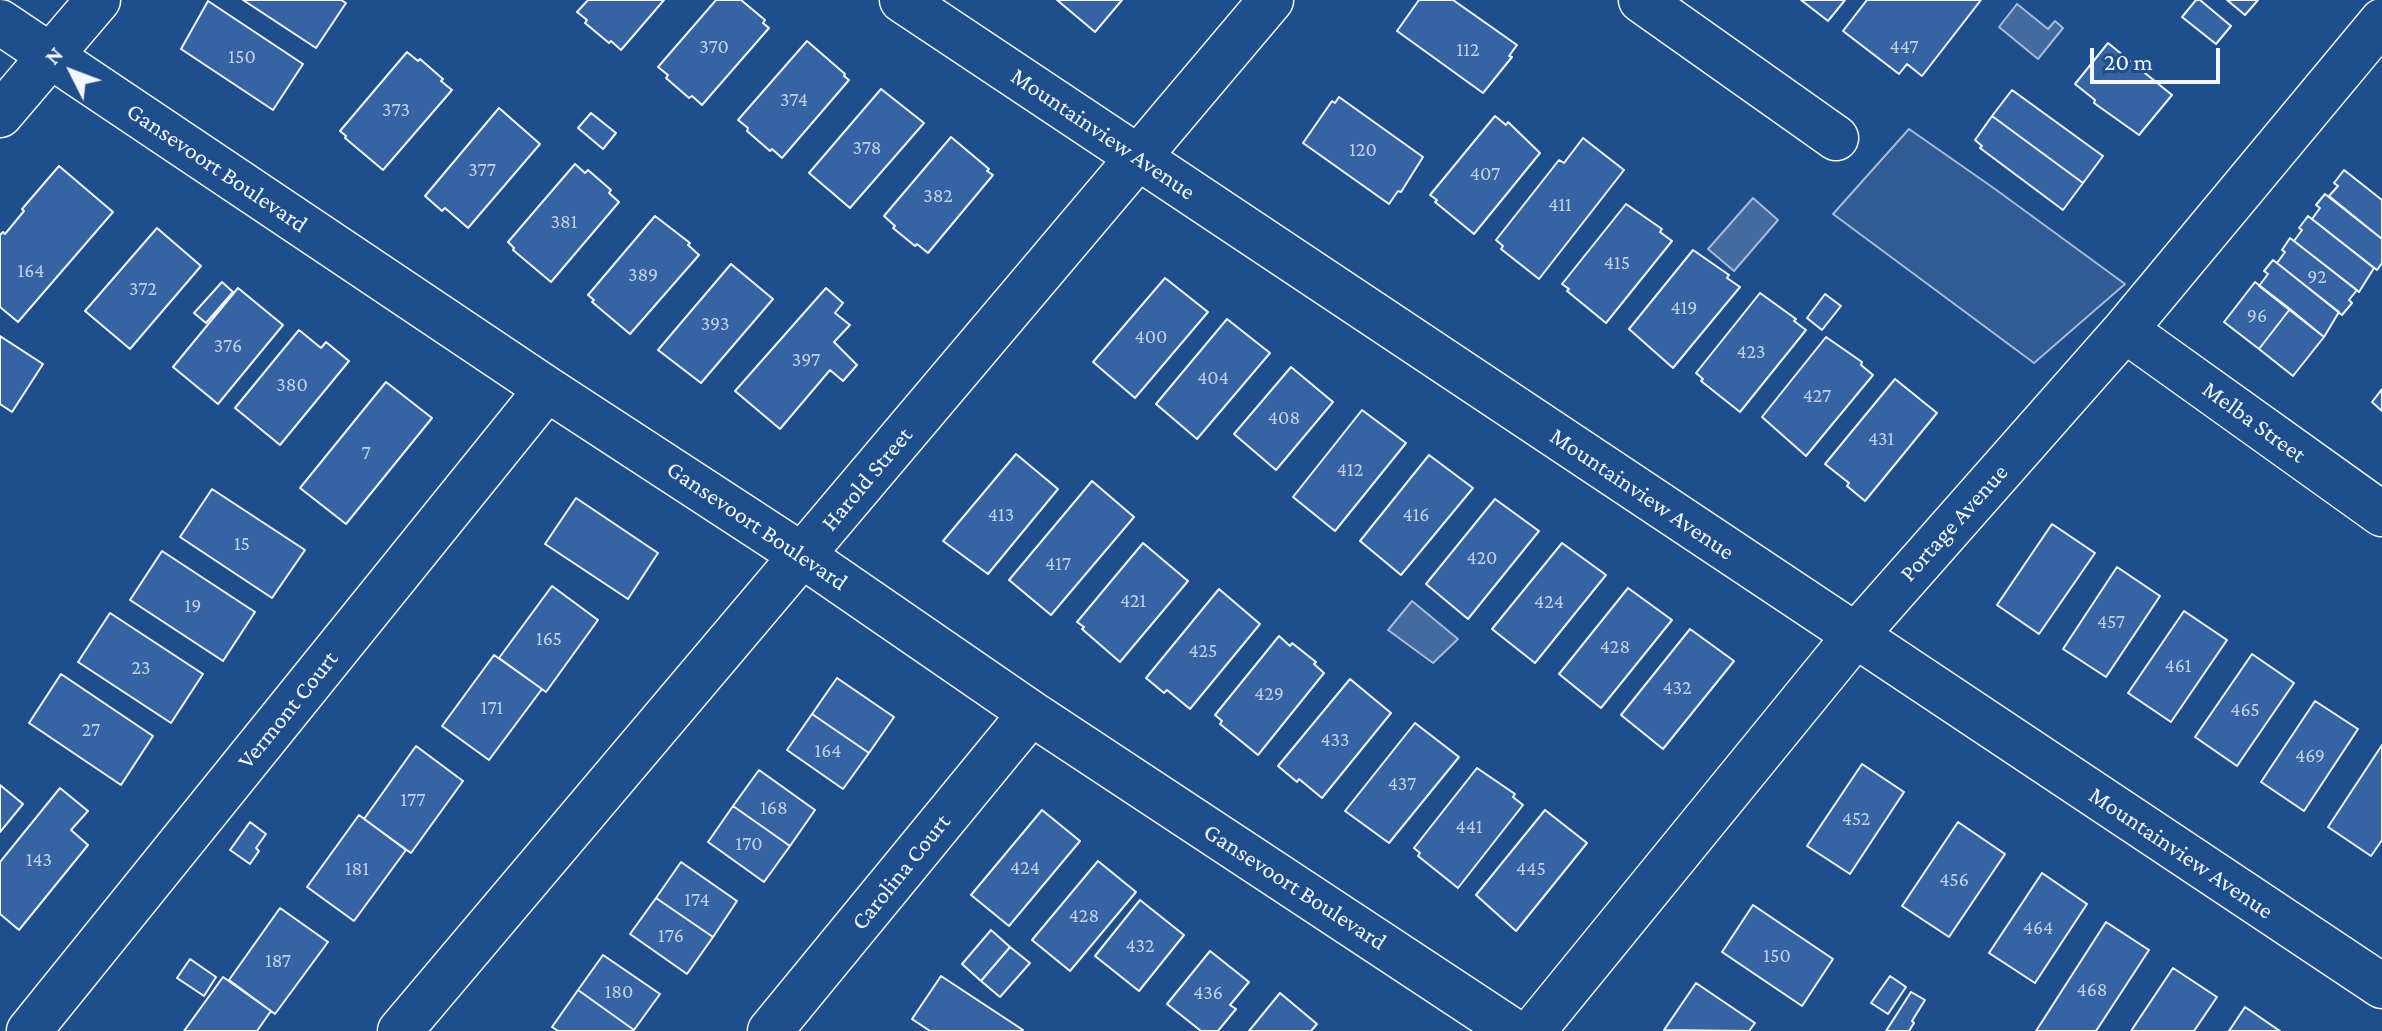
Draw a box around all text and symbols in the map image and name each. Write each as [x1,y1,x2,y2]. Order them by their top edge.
north arrow [32,32,112,112]
scale bar [2094,32,2224,82]
house number: 370 [699,35,729,59]
house number: 447 [1889,35,1919,59]
house number: 112 [1457,38,1479,62]
text: N [39,42,68,70]
house number: 150 [228,45,256,69]
text: 20 m [2104,48,2153,75]
street label: Mountainview Avenue [1005,62,1201,206]
house number: 374 [780,88,808,112]
street label: Gansevoort Boulevard [121,97,313,239]
house number: 373 [382,98,410,122]
house number: 378 [852,136,882,160]
house number: 120 [1349,138,1377,162]
house number: 377 [468,158,496,182]
house number: 407 [1470,162,1500,186]
house number: 382 [923,184,953,208]
house number: 411 [1548,193,1572,217]
house number: 381 [551,210,577,234]
house number: 415 [1604,251,1630,275]
house number: 164 [17,259,45,283]
house number: 389 [628,263,658,287]
house number: 92 [2307,265,2327,289]
house number: 372 [129,277,157,301]
house number: 419 [1670,296,1698,320]
house number: 96 [2247,304,2267,328]
house number: 393 [701,312,729,336]
house number: 400 [1135,325,1167,349]
house number: 376 [214,334,242,358]
house number: 423 [1736,340,1766,364]
house number: 397 [792,348,820,372]
house number: 404 [1197,366,1229,390]
house number: 380 [276,373,308,397]
street label: Melba Street [2197,375,2311,469]
house number: 427 [1803,384,1831,408]
house number: 408 [1268,406,1300,430]
street label: Harold Street [815,421,919,537]
street label: Mountainview Avenue [1544,422,1740,566]
house number: 431 [1868,427,1894,451]
house number: 7 [361,441,371,465]
street label: Gansevoort Boulevard [661,455,853,597]
house number: 412 [1337,458,1363,482]
street label: Portage Avenue [1894,458,2014,588]
house number: 413 [988,503,1014,527]
house number: 416 [1402,503,1430,527]
house number: 15 [234,532,250,556]
house number: 420 [1467,546,1497,570]
house number: 417 [1045,552,1071,576]
house number: 421 [1120,589,1146,613]
house number: 424 [1534,590,1564,614]
house number: 19 [185,594,201,618]
house number: 457 [2097,610,2125,634]
house number: 165 [536,627,562,651]
house number: 428 [1600,635,1630,659]
house number: 425 [1189,639,1217,663]
street label: Vermont Court [232,645,344,775]
house number: 461 [2164,654,2192,678]
house number: 23 [131,656,151,680]
house number: 432 [1663,676,1691,700]
house number: 429 [1254,682,1284,706]
house number: 171 [481,696,503,720]
house number: 465 [2230,698,2260,722]
house number: 27 [82,718,100,742]
house number: 433 [1321,728,1349,752]
house number: 164 [814,739,842,763]
house number: 469 [2295,744,2325,768]
house number: 437 [1388,772,1416,796]
street label: Mountainview Avenue [2083,781,2279,925]
house number: 177 [400,788,426,812]
house number: 168 [760,796,788,820]
house number: 452 [1842,807,1870,831]
street label: Carolina Court [845,808,957,936]
house number: 441 [1455,815,1483,839]
street label: Gansevoort Boulevard [1198,817,1392,957]
house number: 170 [736,832,762,856]
house number: 143 [26,848,52,872]
house number: 424 [1010,856,1040,880]
house number: 181 [345,857,369,881]
house number: 445 [1516,857,1546,881]
house number: 456 [1939,868,1969,892]
house number: 174 [684,888,710,912]
house number: 428 [1069,904,1099,928]
house number: 464 [2023,916,2053,940]
house number: 176 [658,924,684,948]
house number: 432 [1126,934,1154,958]
house number: 150 [1763,944,1791,968]
house number: 187 [265,949,291,973]
house number: 468 [2076,978,2108,1002]
house number: 180 [605,980,633,1004]
house number: 436 [1193,981,1223,1005]

